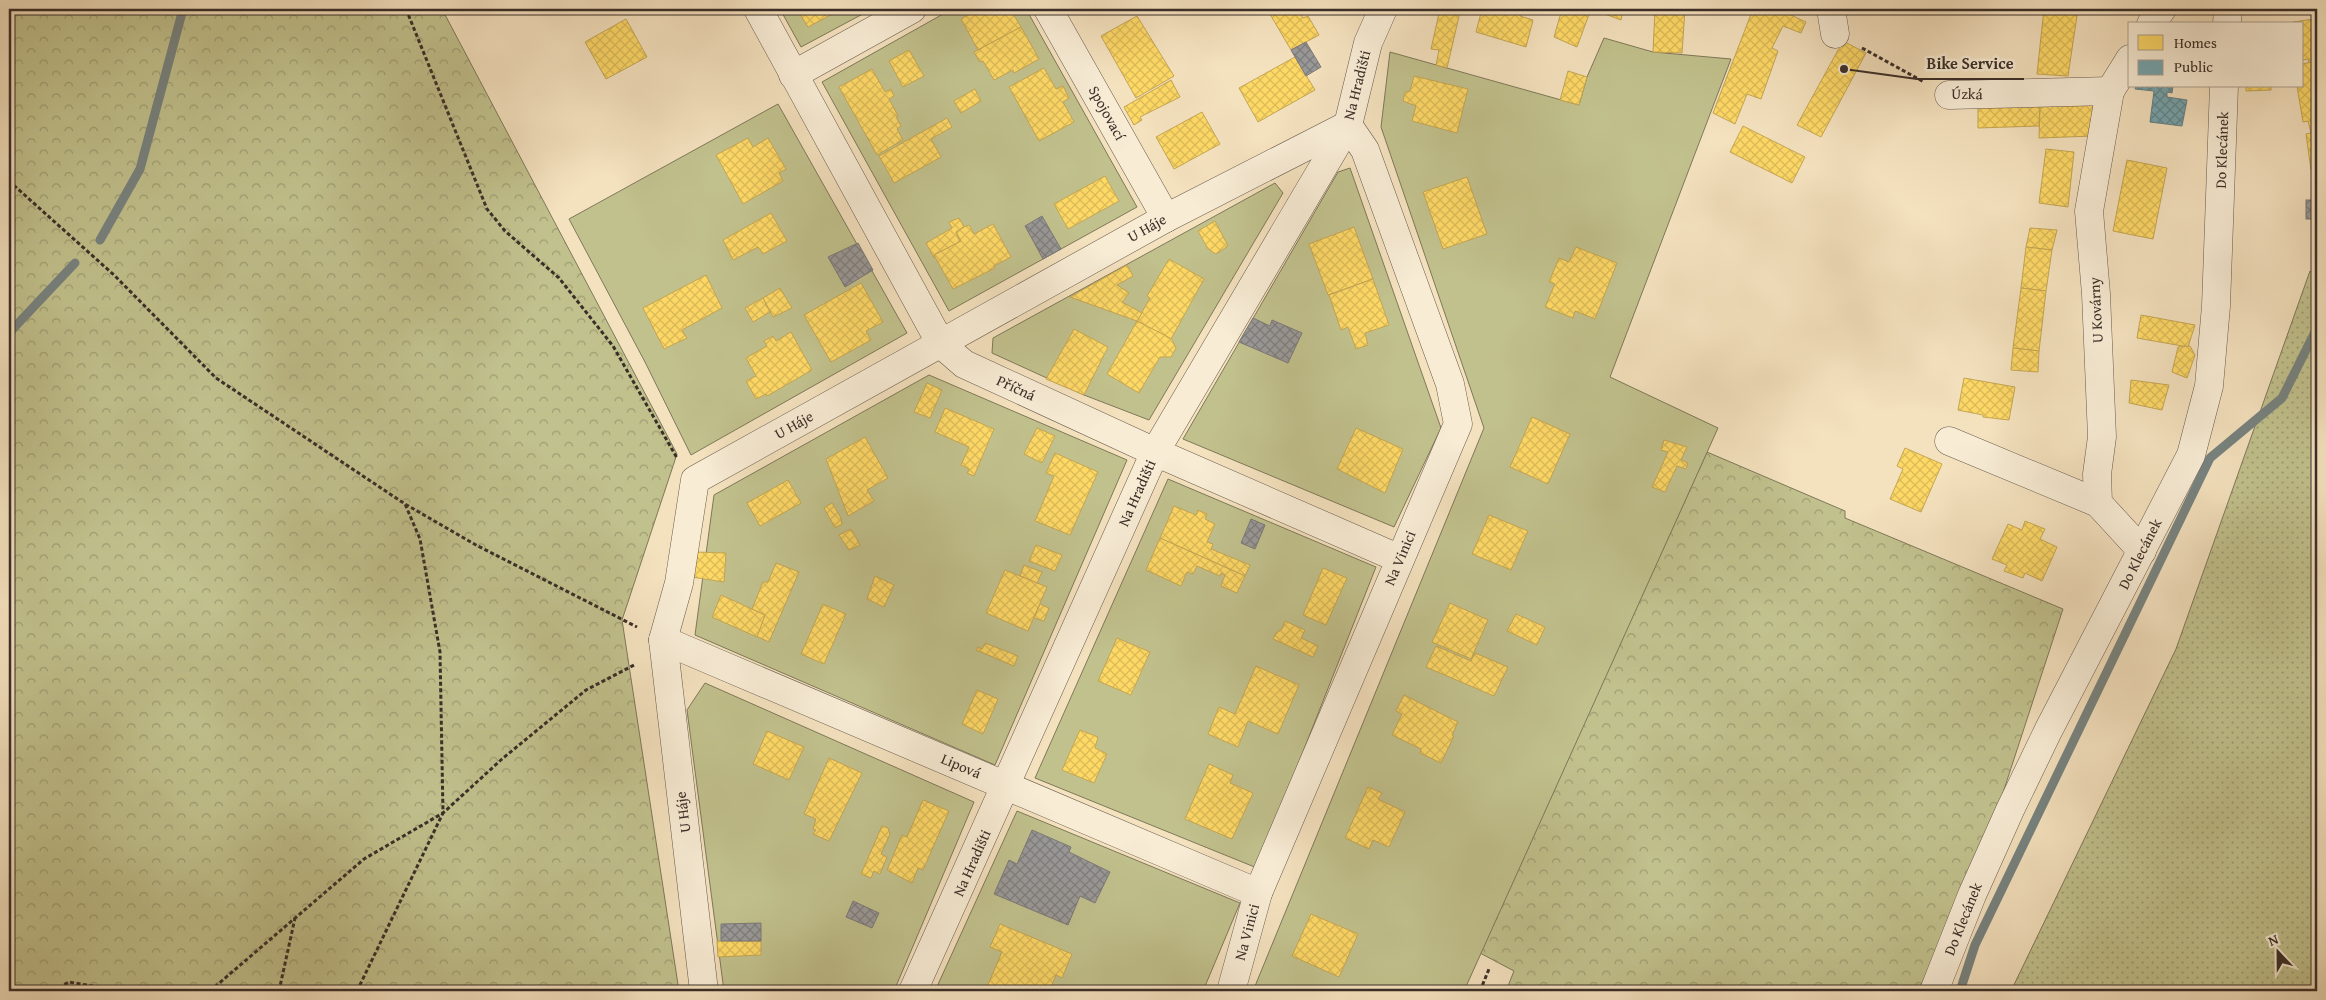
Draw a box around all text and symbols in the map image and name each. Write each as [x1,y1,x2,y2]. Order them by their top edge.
legend [2128,22,2304,88]
text: Homes [2174,32,2217,53]
street label: Na Hradišti [1338,48,1375,122]
callout: Bike Service [1917,48,2024,79]
text: Bike Service [1926,51,2014,75]
text: Public [2174,56,2213,77]
street label: Spojovací [1084,82,1131,145]
street label: Úzká [1951,83,1983,104]
street label: Do Klecánek [2210,111,2233,189]
street label: U Háje [1124,208,1170,247]
street label: U Kovárny [2083,276,2108,344]
street label: Příčná [993,369,1039,406]
street label: U Háje [771,405,817,444]
street label: Na Hradišti [1113,456,1161,529]
street label: Do Klecánek [2113,514,2167,593]
street label: Na Vinici [1379,527,1420,588]
street label: Lipová [938,748,984,783]
street label: U Háje [670,790,695,834]
street label: Na Hradišti [948,826,996,899]
street label: Do Klecánek [1938,879,1987,958]
street label: Na Vinici [1229,901,1264,962]
north arrow [2254,928,2304,978]
text: N [2265,929,2282,951]

